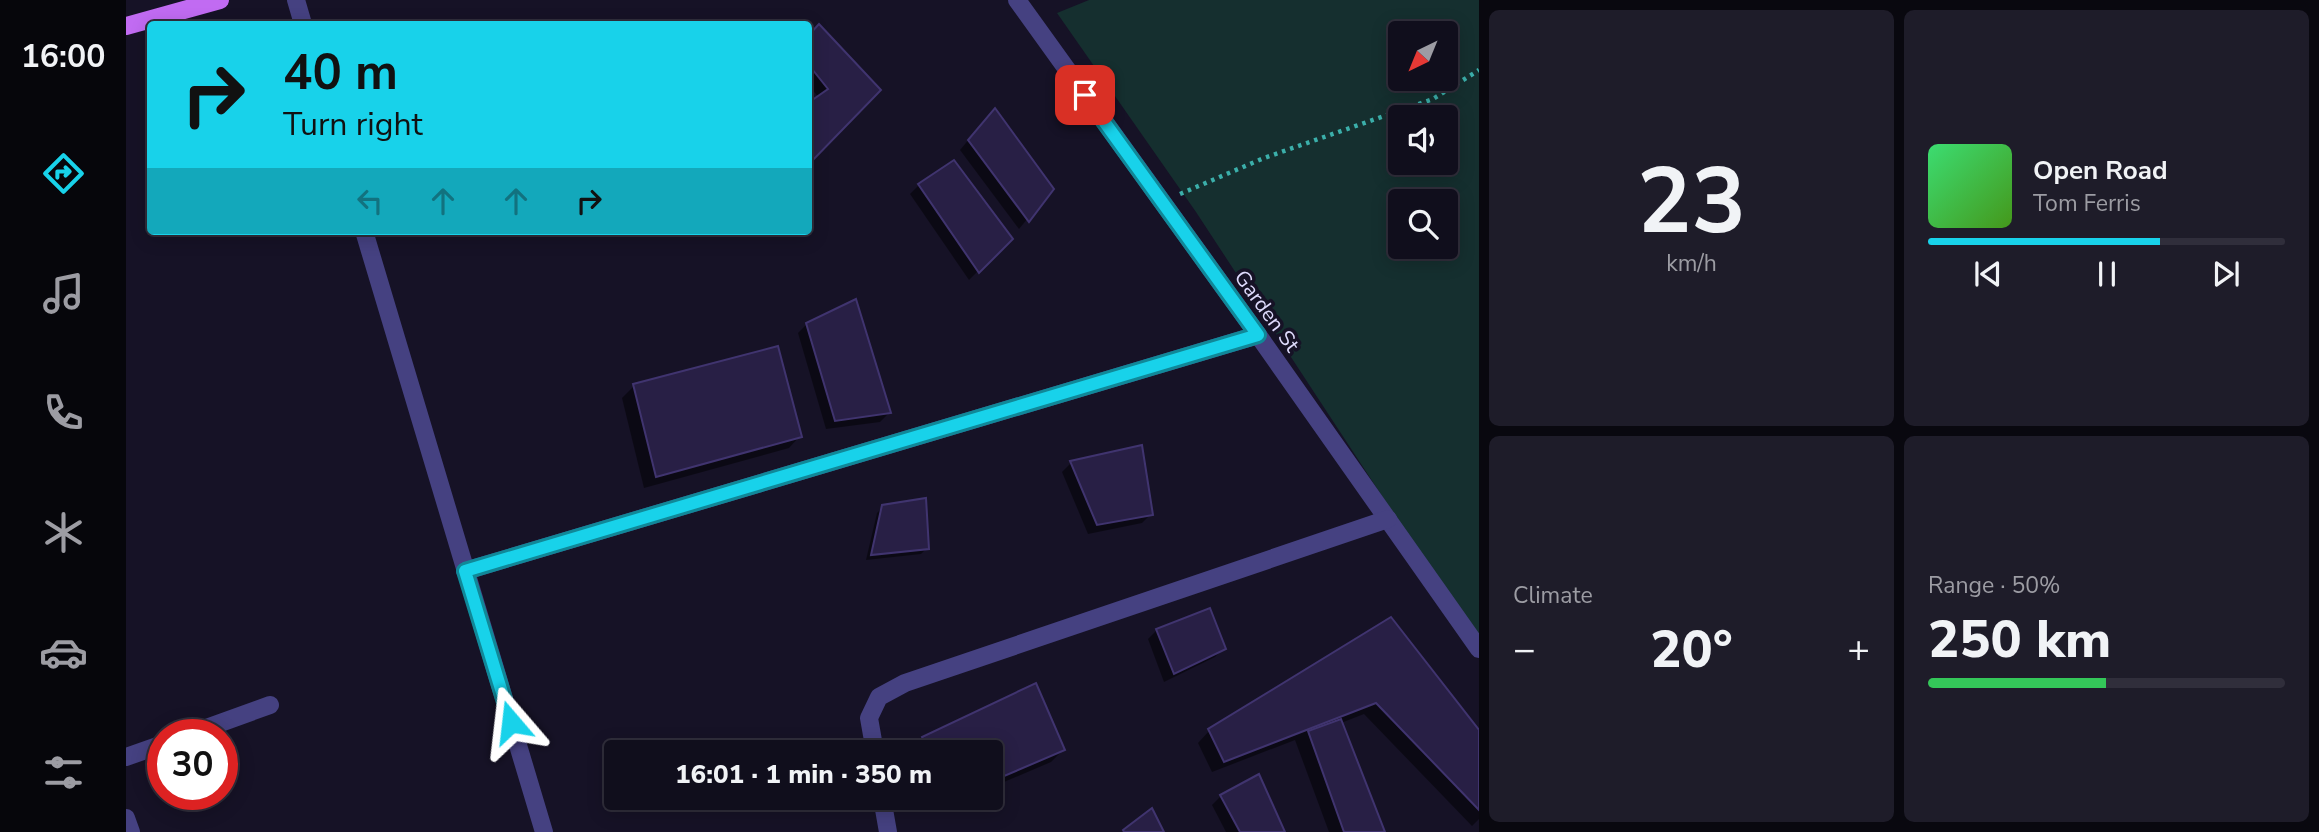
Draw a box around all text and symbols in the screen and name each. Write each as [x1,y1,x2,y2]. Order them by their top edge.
north arrow [1388,21,1458,91]
map controls [1388,21,1458,259]
text: 16:00 [21,35,105,78]
text: 40 m [283,39,398,106]
icon: right [168,49,259,140]
pin [1055,65,1115,125]
icon: arrive [1066,76,1104,114]
text: Turn right [283,103,423,146]
button: sound [1388,105,1458,175]
text: 23 [1637,140,1746,264]
icon: directions [39,149,88,198]
text: Open Road [2033,153,2168,188]
icon: left [351,182,389,220]
icon: ahead [424,182,462,220]
icon: ahead [497,182,535,220]
icon: right [570,182,608,220]
text: Tom Ferris [2033,188,2141,219]
button: search [1388,189,1458,259]
text: km/h [1666,248,1717,279]
icon: previous [1969,255,2007,293]
icon: pause [2088,255,2126,293]
icon: next [2207,255,2245,293]
street label: Garden St [1228,264,1307,358]
icon: music [39,269,88,318]
icon: phone [39,388,88,437]
icon: climate [39,508,88,557]
text: Range · 50% [1928,570,2060,601]
text: Climate [1513,580,1593,611]
text: 250 km [1928,604,2111,675]
text: 20° [1650,614,1733,685]
text: − [1513,624,1536,675]
text: + [1847,624,1870,675]
icon: car [39,628,88,677]
position arrow [474,685,548,759]
speed limit sign: 30 [147,719,238,810]
icon: filters [39,748,88,797]
text: 16:01 · 1 min · 350 m [675,757,932,792]

